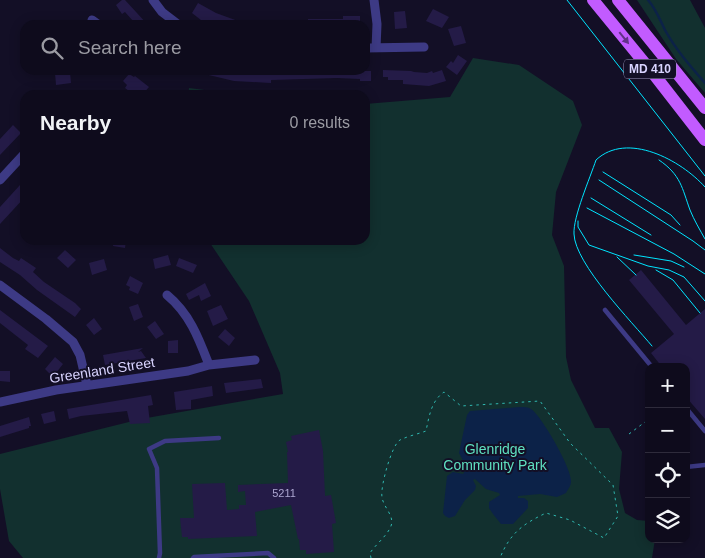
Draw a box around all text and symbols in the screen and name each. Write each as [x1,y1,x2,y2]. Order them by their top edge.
search box [20,20,370,75]
one-way arrow [619,31,630,44]
icon: search [38,34,66,62]
text: Search here [78,37,182,58]
road number: MD 410 [624,60,676,78]
text: Nearby [40,111,111,134]
text: 0 results [290,114,350,131]
street label: Greenland Street [48,354,156,386]
map controls [645,363,690,543]
button: + [645,363,690,408]
button: − [645,408,690,453]
park label: Glenridge Community Park [443,441,548,473]
button: locate [645,453,690,498]
house number: 5211 [272,487,296,499]
button: layers [645,498,690,543]

